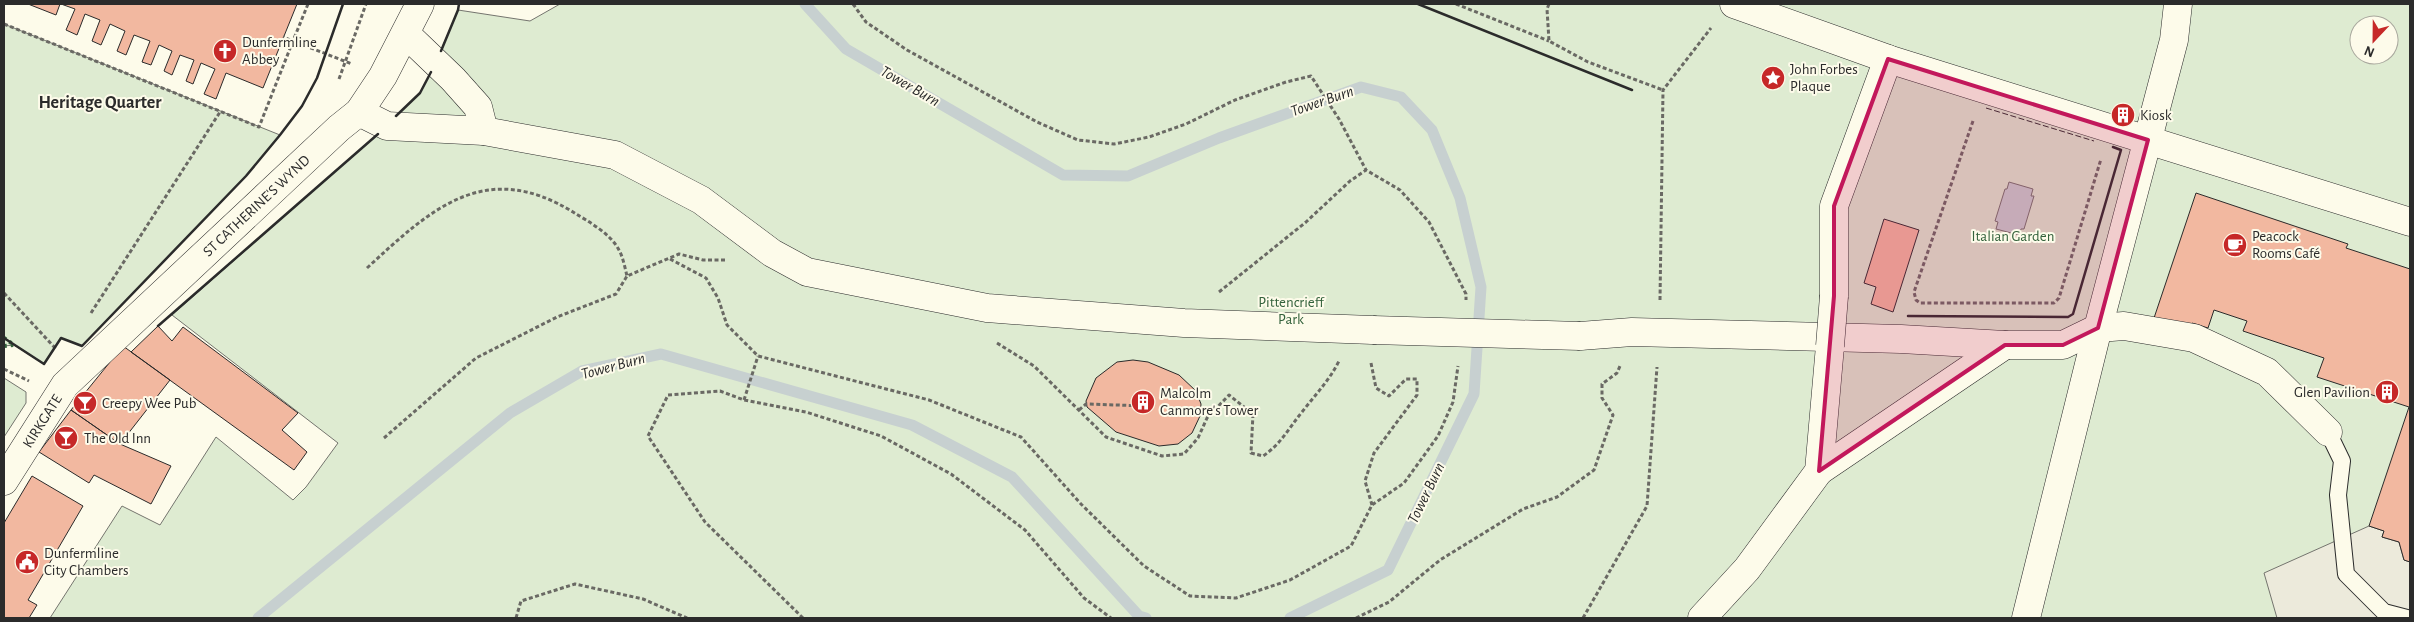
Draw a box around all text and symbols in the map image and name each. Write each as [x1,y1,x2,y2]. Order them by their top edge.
north arrow [2349,15,2399,65]
place label: Dunfermline Abbey [242,35,317,67]
church icon: Dunfermline Abbey [212,38,238,64]
text: N [2362,43,2377,59]
place label: John Forbes Plaque [1790,62,1858,94]
water label: Tower Burn [878,63,942,109]
place icon: John Forbes Plaque [1760,65,1786,91]
water label: Tower Burn [1288,83,1356,119]
district label: Heritage Quarter [38,94,162,112]
building icon: Kiosk [2110,102,2136,128]
place label: Kiosk [2140,108,2172,123]
street label: ST CATHERINE'S WYND [200,152,313,259]
park label: Italian Garden [1972,229,2054,244]
place label: Peacock Rooms Café [2252,229,2320,261]
cafe icon: Peacock Rooms Café [2222,232,2248,258]
park label: Pittencrieff Park [1258,295,1325,327]
water label: Tower Burn [579,350,647,382]
building icon: Glen Pavilion [2374,379,2400,405]
place label: Glen Pavilion [2294,385,2370,400]
place label: Malcolm Canmore's Tower [1160,386,1259,418]
building icon: Malcolm Canmore's Tower [1130,389,1156,415]
bar icon: Creepy Wee Pub [72,390,98,416]
street label: KIRKGATE [20,392,64,450]
place label: Creepy Wee Pub [102,396,197,411]
bar icon: The Old Inn [53,425,79,451]
place label: The Old Inn [84,431,151,446]
water label: Tower Burn [1404,460,1448,526]
place label: Dunfermline City Chambers [44,546,129,578]
public building icon: Dunfermline City Chambers [14,549,40,575]

